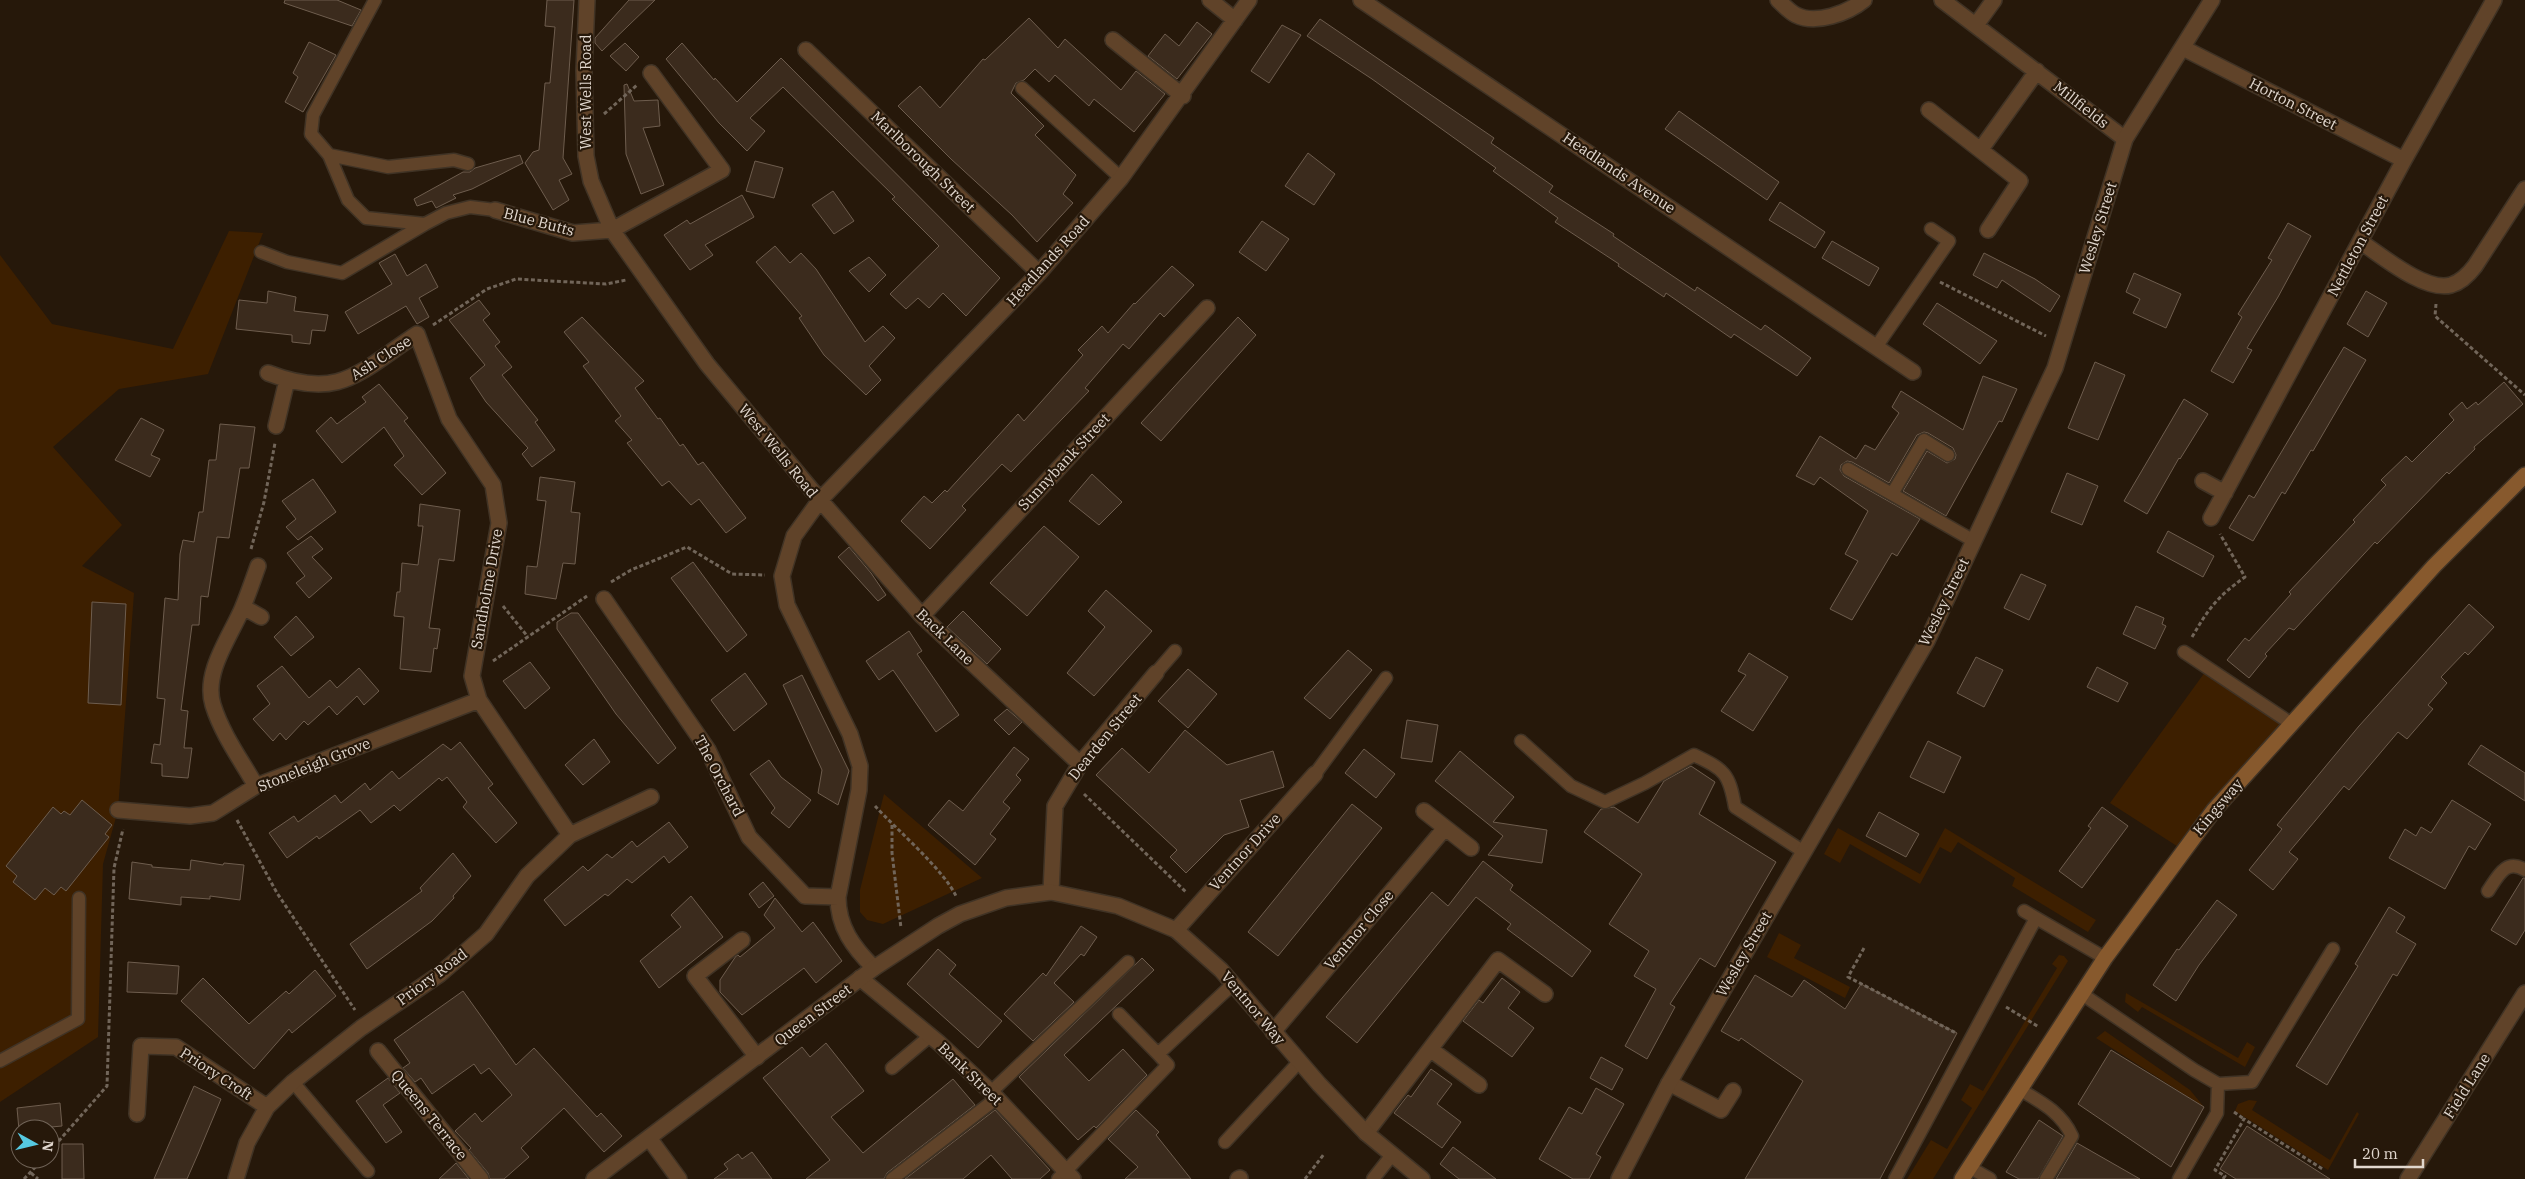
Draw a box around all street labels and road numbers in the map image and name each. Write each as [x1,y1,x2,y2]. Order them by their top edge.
street label: West Wells Road [576,34,595,150]
street label: Horton Street [2246,73,2340,134]
street label: Millfields [2050,77,2113,132]
street label: Marlborough Street [867,107,979,216]
street label: Headlands Avenue [1559,128,1679,217]
street label: Wesley Street [2075,180,2121,276]
street label: Nettleton Street [2323,192,2392,299]
street label: Blue Butts [502,203,577,240]
street label: Headlands Road [1002,211,1093,310]
street label: Ash Close [347,331,415,384]
street label: West Wells Road [735,400,822,501]
street label: Sunnybank Street [1014,409,1114,514]
street label: Sandholme Drive [467,527,506,650]
street label: Wesley Street [1914,555,1973,649]
street label: Back Lane [913,604,978,669]
street label: Dearden Street [1064,690,1145,784]
street label: The Orchard [690,732,749,820]
street label: Stoneleigh Grove [255,733,373,796]
street label: Kingsway [2189,775,2247,839]
street label: Ventnor Drive [1205,809,1285,894]
street label: Ventnor Close [1320,886,1397,973]
street label: Wesley Street [1712,908,1776,1000]
street label: Priory Road [393,944,471,1009]
street label: Ventnor Way [1217,967,1290,1048]
street label: Queen Street [771,980,855,1050]
street label: Bank Street [934,1038,1007,1109]
street label: Priory Croft [176,1043,256,1104]
street label: Field Lane [2439,1049,2494,1122]
street label: Queens Terrace [387,1066,472,1164]

